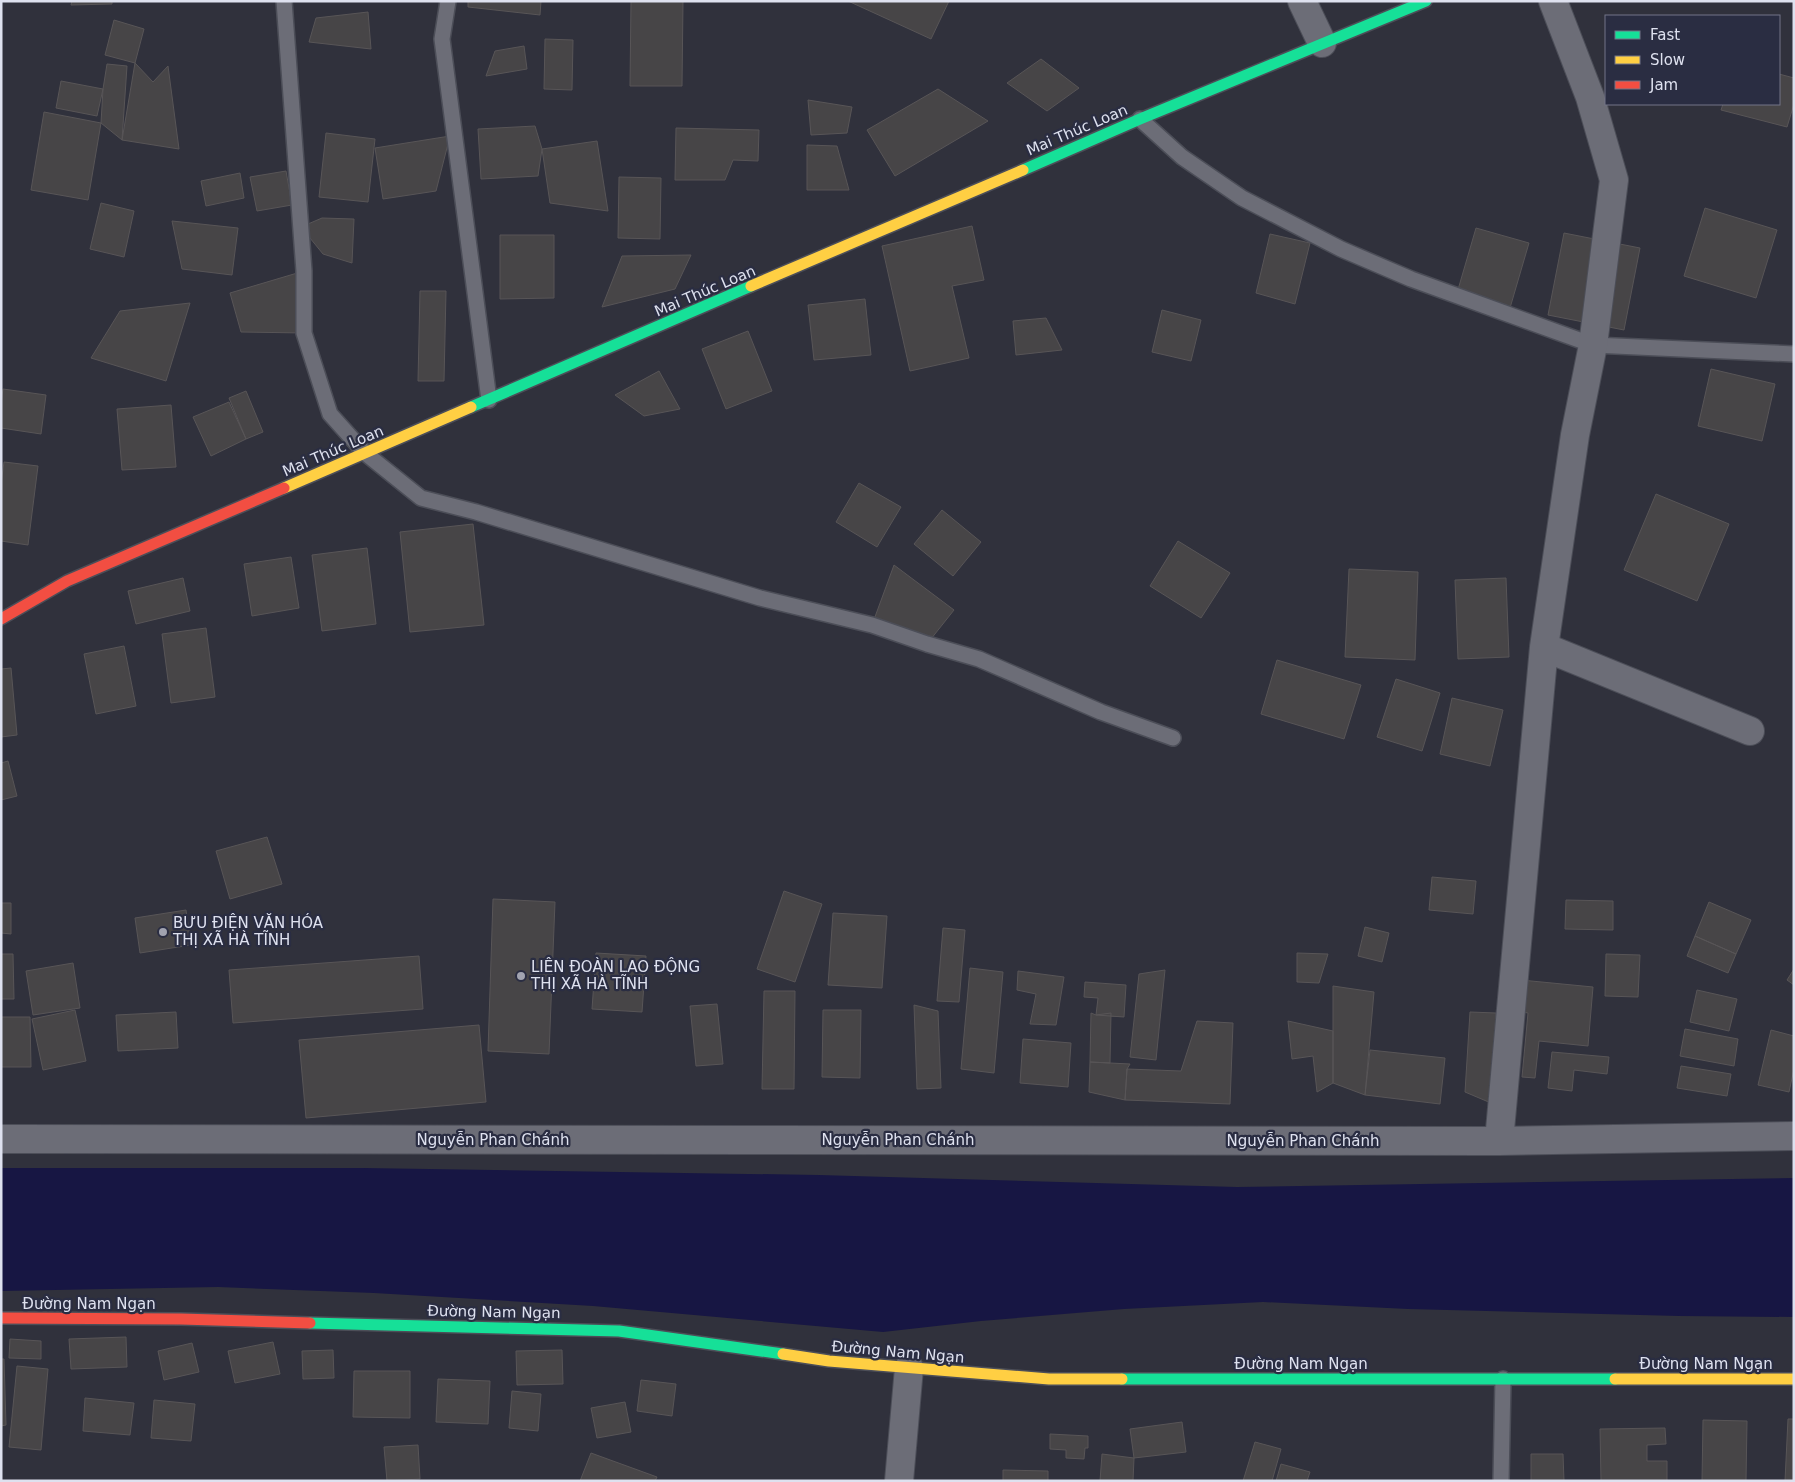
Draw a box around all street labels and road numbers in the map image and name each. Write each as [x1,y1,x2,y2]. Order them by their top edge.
street label: Mai Thúc Loan [1024,101,1130,159]
street label: Mai Thúc Loan [652,262,758,320]
street label: Mai Thúc Loan [280,422,386,480]
street label: Nguyễn Phan Chánh [417,1131,569,1149]
street label: Nguyễn Phan Chánh [822,1131,974,1149]
street label: Nguyễn Phan Chánh [1227,1132,1379,1150]
street label: Đường Nam Ngạn [22,1295,156,1313]
street label: Đường Nam Ngạn [427,1302,561,1322]
street label: Đường Nam Ngạn [831,1337,965,1367]
street label: Đường Nam Ngạn [1234,1355,1368,1373]
street label: Đường Nam Ngạn [1639,1355,1773,1373]

